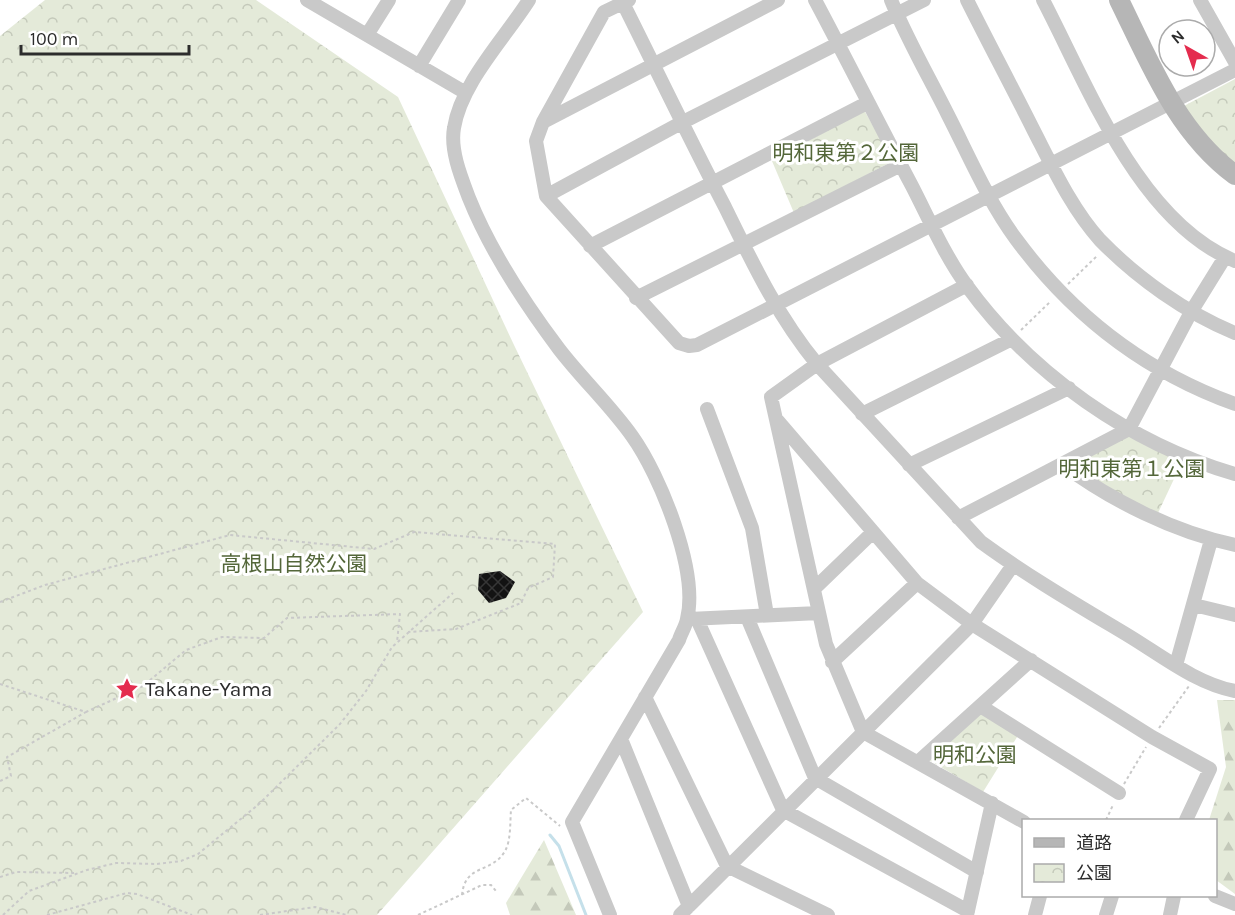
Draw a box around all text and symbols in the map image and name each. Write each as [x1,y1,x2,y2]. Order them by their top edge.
scale bar [21,18,189,56]
north arrow [1157,18,1217,78]
text: N [1167,26,1188,48]
text: 100 m [30,28,78,50]
park label: 明和東第２公園 [773,141,920,165]
park label: 明和東第１公園 [1059,457,1206,481]
park label: 高根山自然公園 [221,552,368,576]
place icon: Takane-Yama [114,676,140,702]
place label: Takane-Yama [145,677,272,701]
park label: 明和公園 [933,743,1017,767]
legend [1022,819,1217,897]
text: 道路 [1076,832,1112,854]
text: 公園 [1076,862,1112,884]

